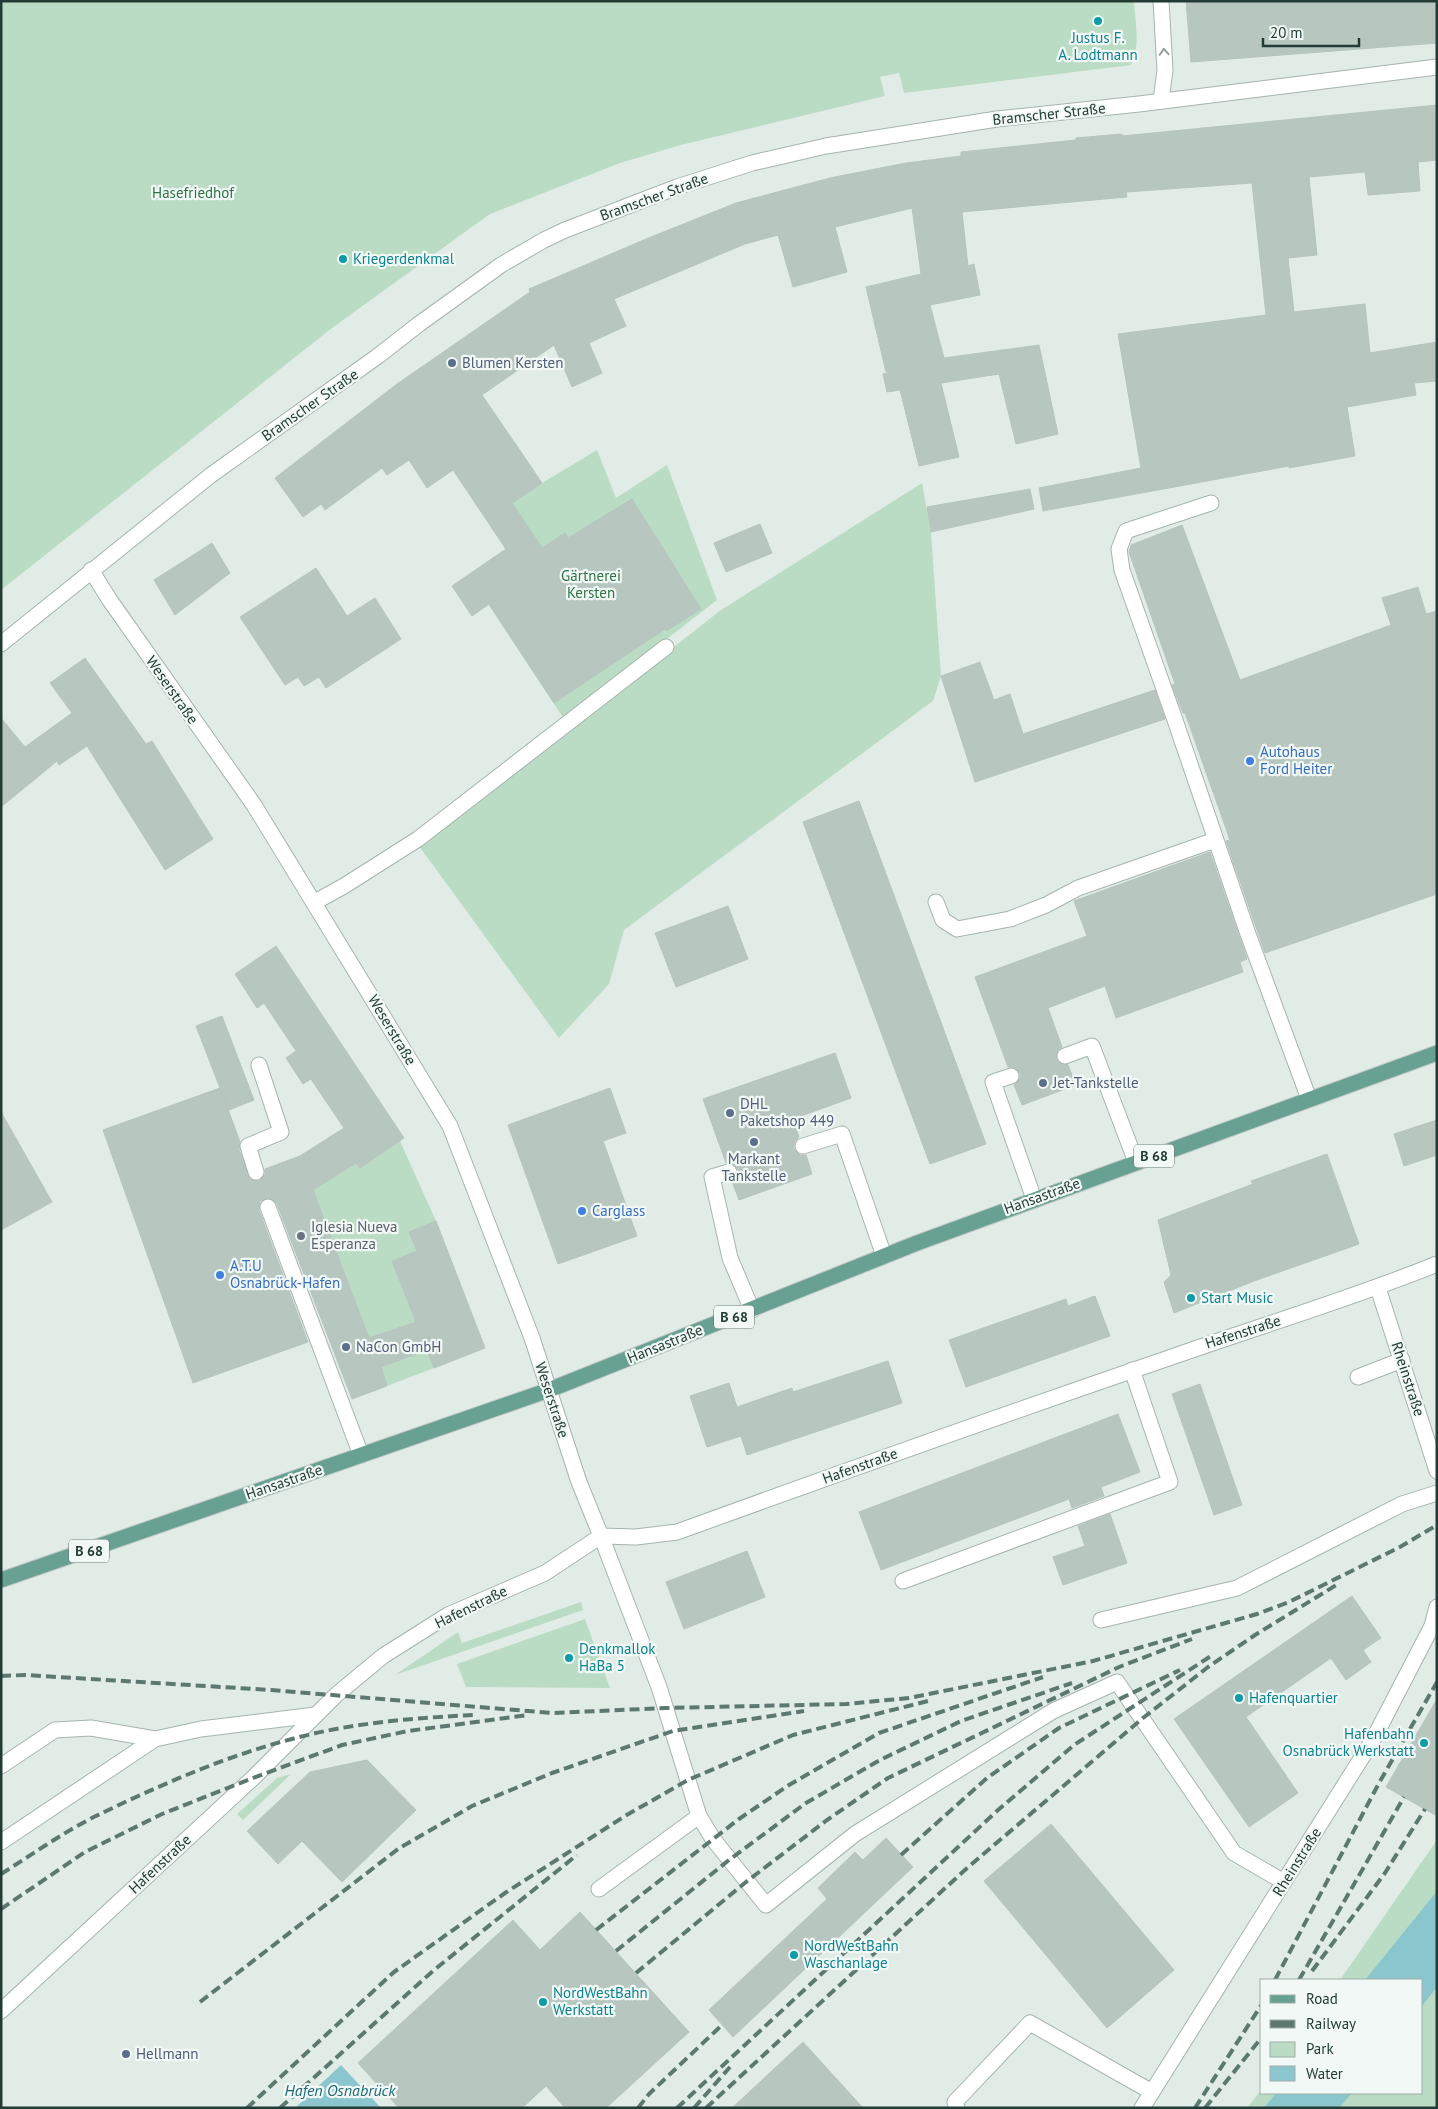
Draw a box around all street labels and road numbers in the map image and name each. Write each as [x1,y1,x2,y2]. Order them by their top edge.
street label: Bramscher Straße [991,98,1106,129]
street label: Bramscher Straße [597,168,710,225]
street label: Bramscher Straße [258,364,362,445]
street label: Weserstraße [142,652,203,727]
street label: Weserstraße [364,991,421,1068]
road number: B 68 [1134,1144,1174,1168]
street label: Hansastraße [1001,1173,1083,1218]
road number: B 68 [714,1305,754,1328]
street label: Hafenstraße [1203,1310,1283,1353]
street label: Hansastraße [624,1320,705,1367]
street label: Rheinstraße [1387,1339,1429,1419]
street label: Weserstraße [531,1359,574,1440]
street label: Hafenstraße [820,1443,900,1488]
street label: Hansastraße [243,1460,325,1504]
road number: B 68 [69,1540,109,1562]
street label: Hafenstraße [431,1581,510,1632]
street label: Rheinstraße [1268,1824,1325,1900]
street label: Hafenstraße [125,1830,195,1897]

